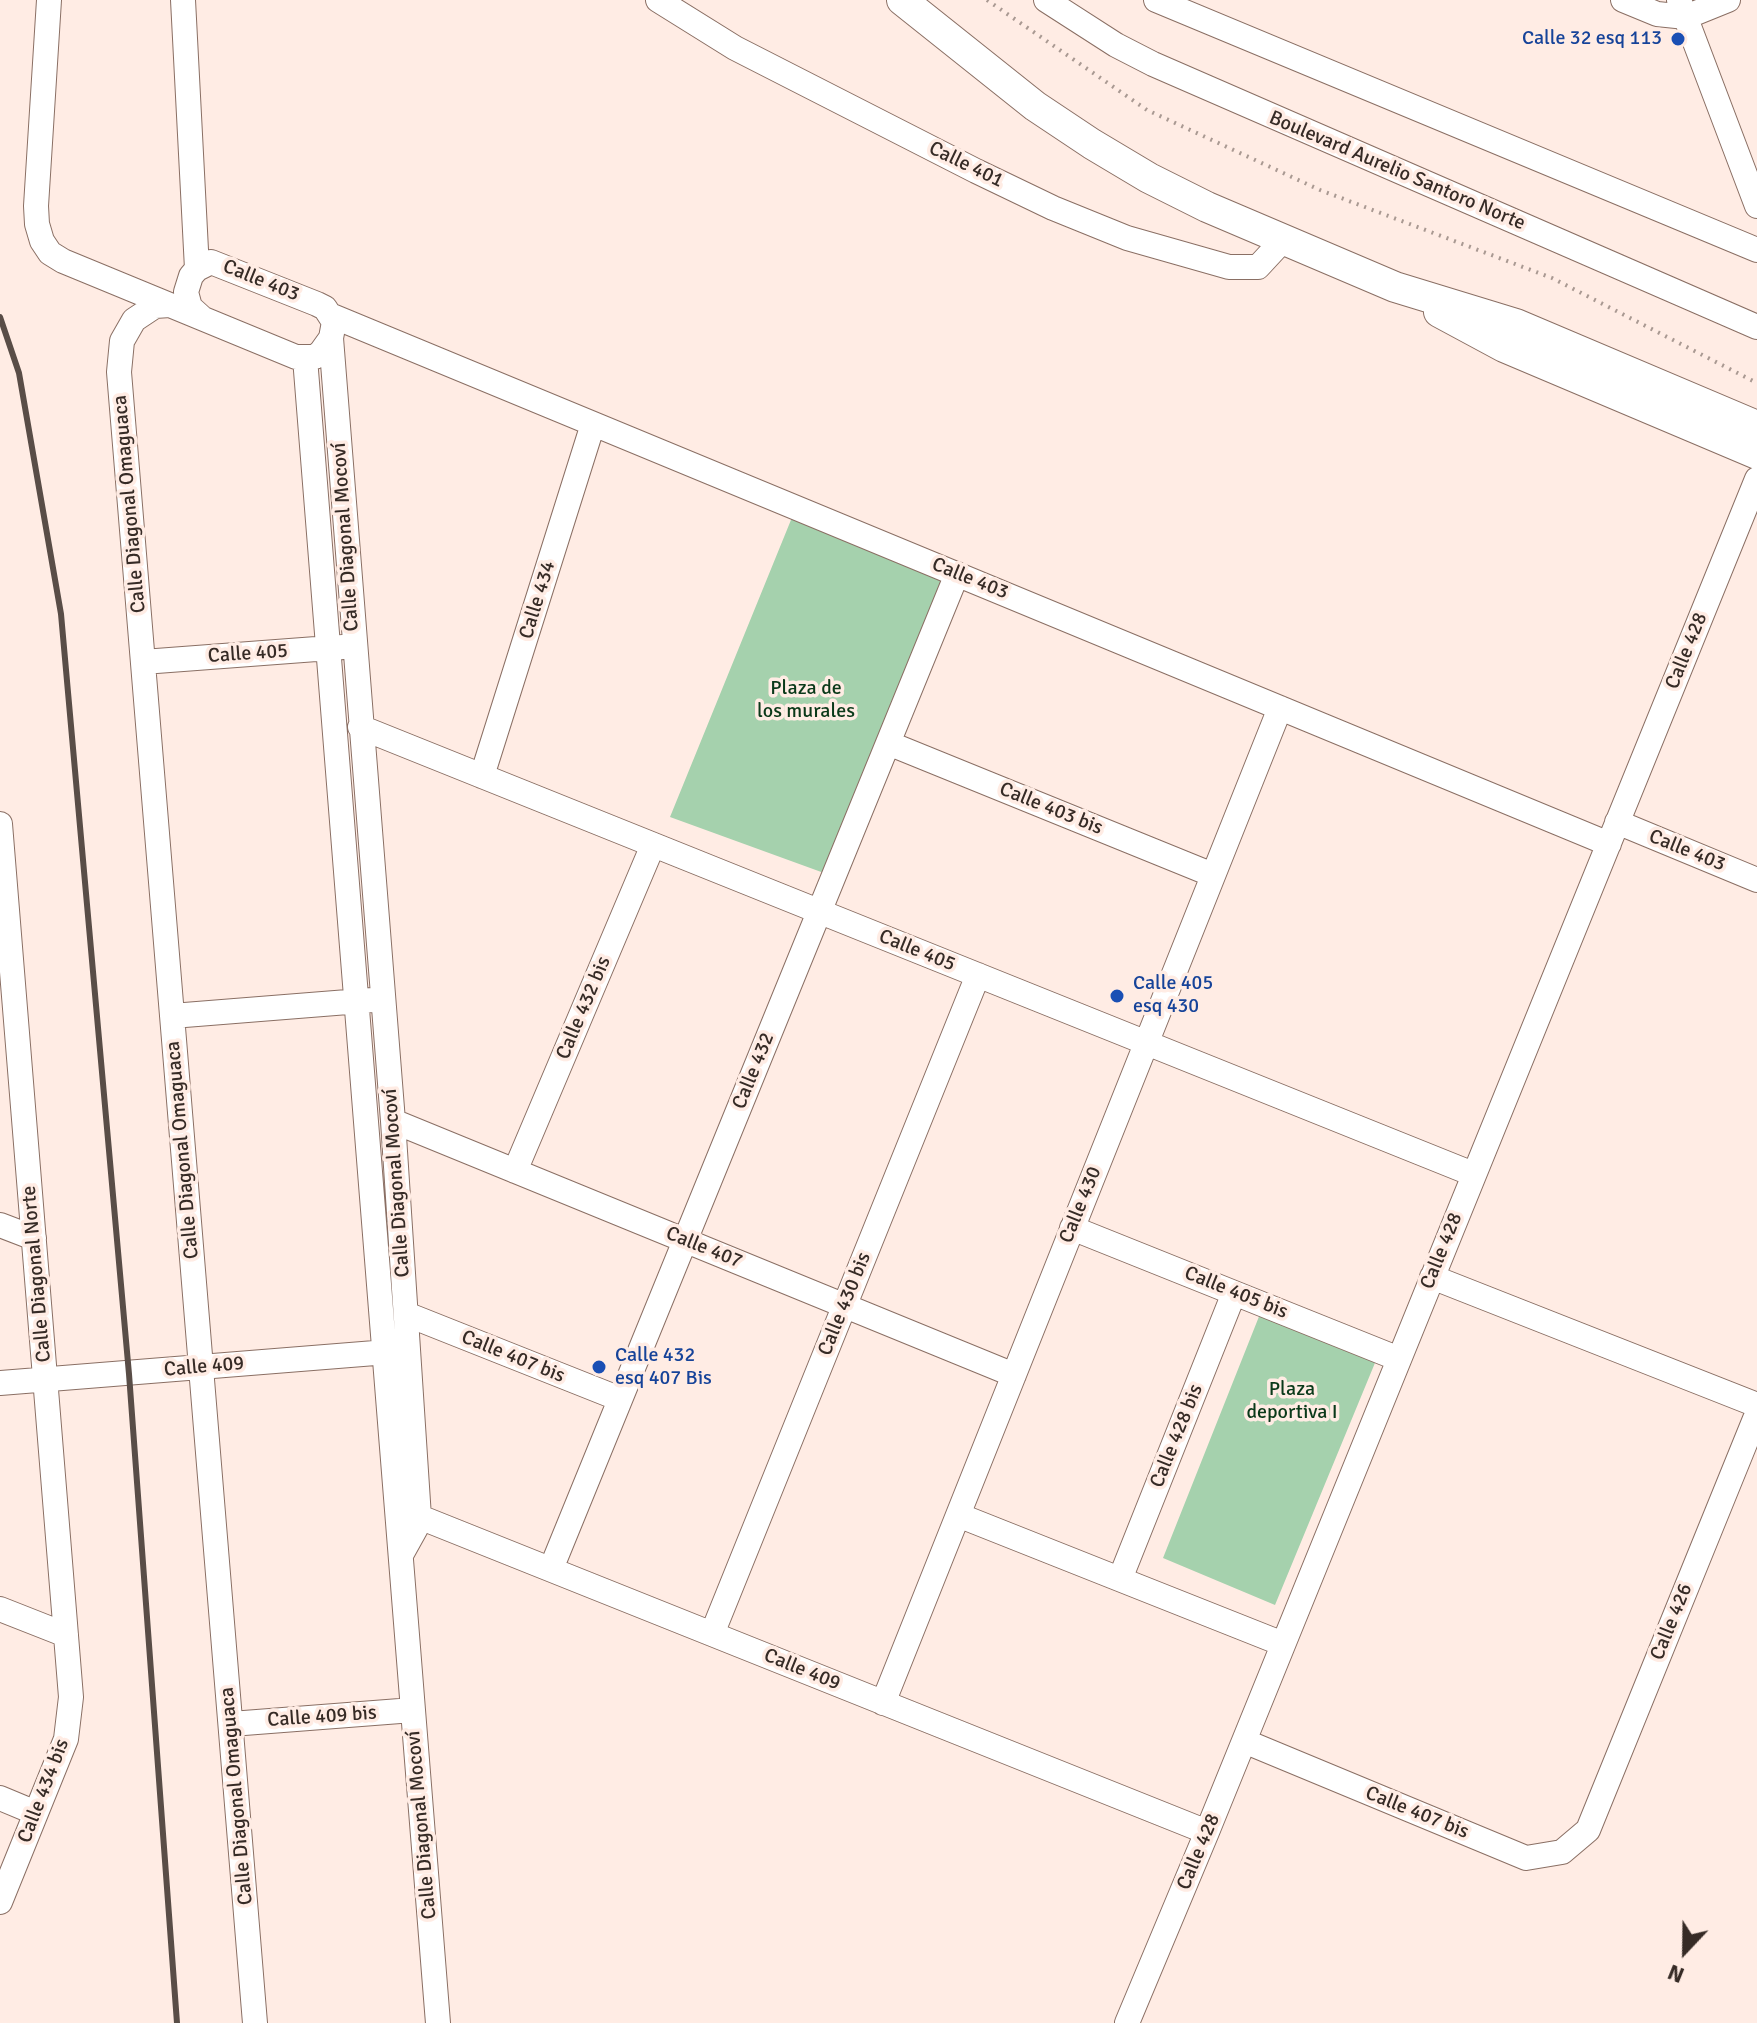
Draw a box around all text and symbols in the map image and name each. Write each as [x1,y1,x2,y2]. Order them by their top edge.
place label: Calle 32 esq 113 [1522,27,1662,51]
marker: Calle 32 esq 113 [1669,30,1687,48]
street label: Boulevard Aurelio Santoro Norte [1265,106,1529,236]
street label: Calle 401 [925,137,1007,193]
street label: Calle 403 [219,255,303,307]
street label: Calle Diagonal Omaguaca [109,394,151,614]
street label: Calle Diagonal Mocoví [327,442,365,632]
street label: Calle 403 [928,553,1012,605]
street label: Calle 434 [515,558,561,642]
street label: Calle 428 [1661,609,1713,693]
street label: Calle 405 [207,639,289,669]
park label: Plaza de los murales [757,677,855,724]
street label: Calle 403 bis [996,777,1106,841]
street label: Calle 403 [1645,825,1729,877]
street label: Calle 405 [875,925,959,977]
street label: Calle 432 bis [552,953,616,1063]
place label: Calle 405 esq 430 [1133,972,1213,1019]
marker: Calle 405 esq 430 [1108,987,1126,1005]
street label: Calle 432 [728,1029,780,1113]
street label: Calle Diagonal Omaguaca [162,1040,204,1260]
street label: Calle Diagonal Mocoví [378,1088,416,1278]
street label: Calle 430 [1055,1163,1107,1247]
street label: Calle Diagonal Norte [17,1185,57,1363]
street label: Calle 428 [1416,1209,1468,1293]
street label: Calle 407 [662,1222,746,1274]
street label: Calle 430 bis [813,1249,877,1359]
street label: Calle 405 bis [1181,1261,1291,1325]
street label: Calle 407 bis [458,1325,568,1389]
place label: Calle 432 esq 407 Bis [615,1344,712,1391]
street label: Calle 409 [163,1352,245,1382]
marker: Calle 432 esq 407 Bis [590,1358,608,1376]
park label: Plaza deportiva I [1246,1378,1338,1425]
street label: Calle 428 bis [1145,1381,1209,1491]
street label: Calle 426 [1646,1580,1698,1664]
street label: Calle 409 [760,1644,844,1696]
street label: Calle Diagonal Omaguaca [216,1686,258,1906]
street label: Calle 409 bis [267,1701,377,1733]
street label: Calle Diagonal Mocoví [402,1730,442,1920]
street label: Calle 434 bis [13,1736,75,1846]
street label: Calle 407 bis [1362,1781,1472,1845]
street label: Calle 428 [1172,1810,1226,1894]
north arrow [1645,1911,1725,1991]
text: N [1664,1958,1688,1989]

